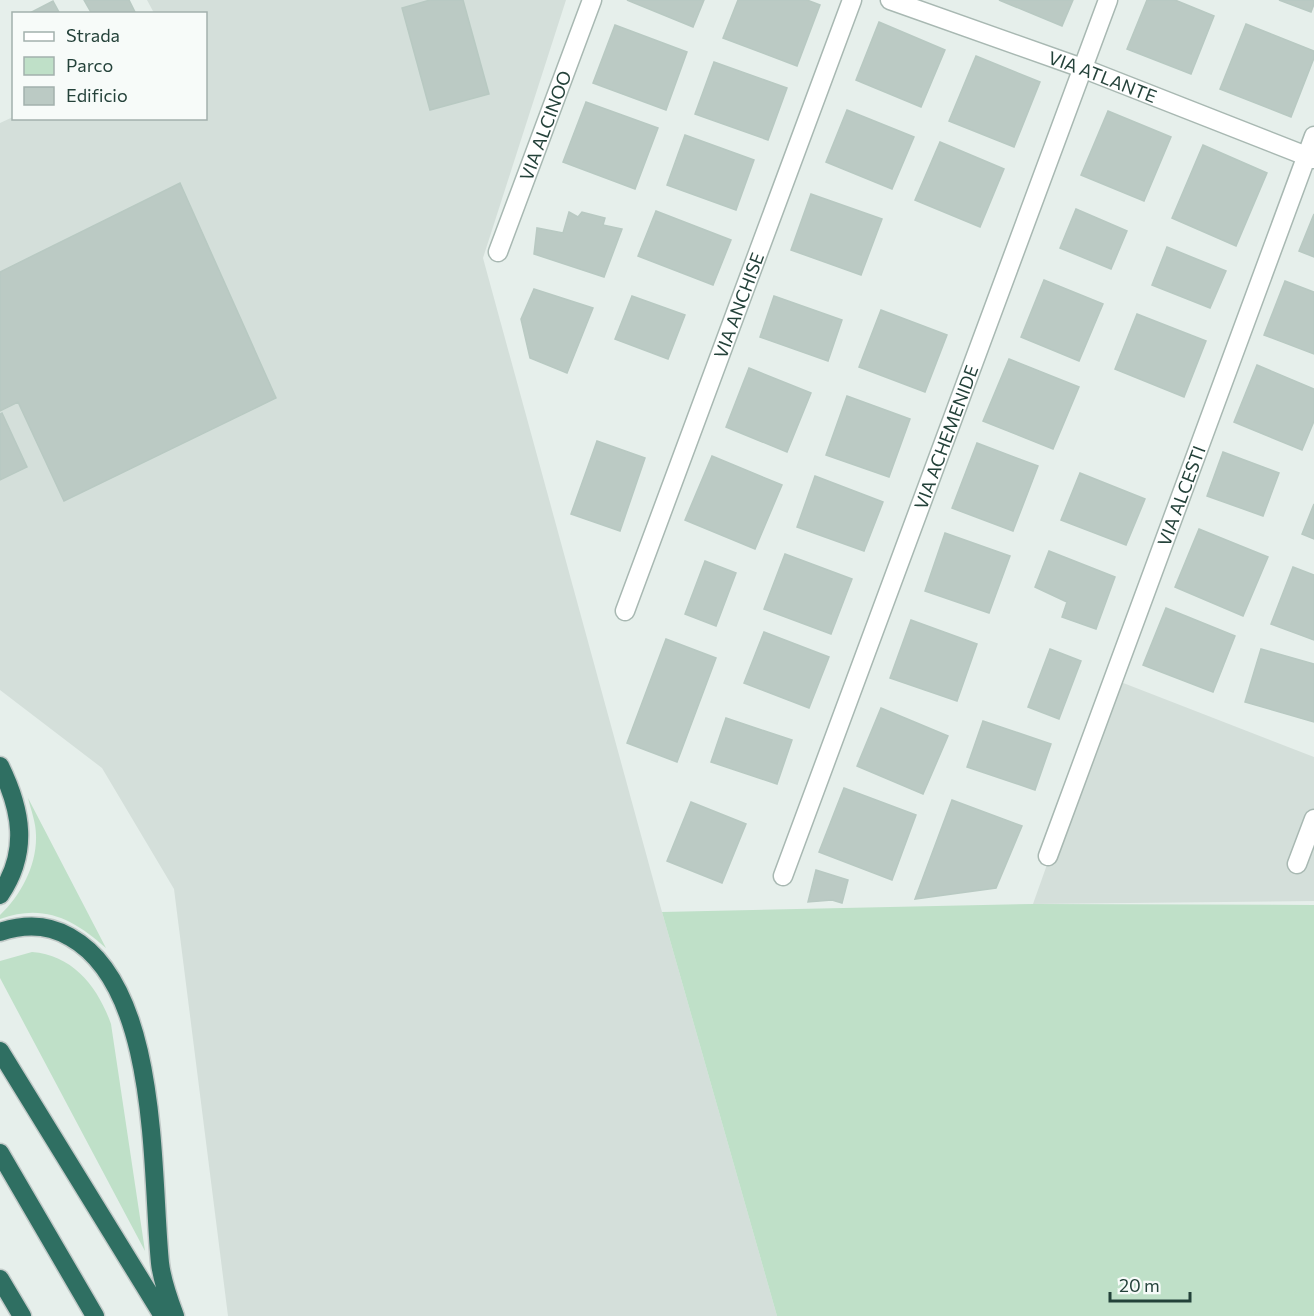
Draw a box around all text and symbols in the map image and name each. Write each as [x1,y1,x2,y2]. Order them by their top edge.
legend [12,12,207,120]
text: Strada [66,24,120,46]
street label: VIA ATLANTE [1046,46,1160,107]
text: Parco [66,54,113,76]
street label: VIA ALCINOO [515,67,576,184]
text: Edificio [66,84,128,106]
street label: VIA ANCHISE [709,249,768,361]
street label: VIA ACHEMENIDE [909,362,983,512]
street label: VIA ALCESTI [1152,442,1210,549]
scale bar [1110,1265,1190,1303]
text: 20 m [1119,1274,1160,1296]

